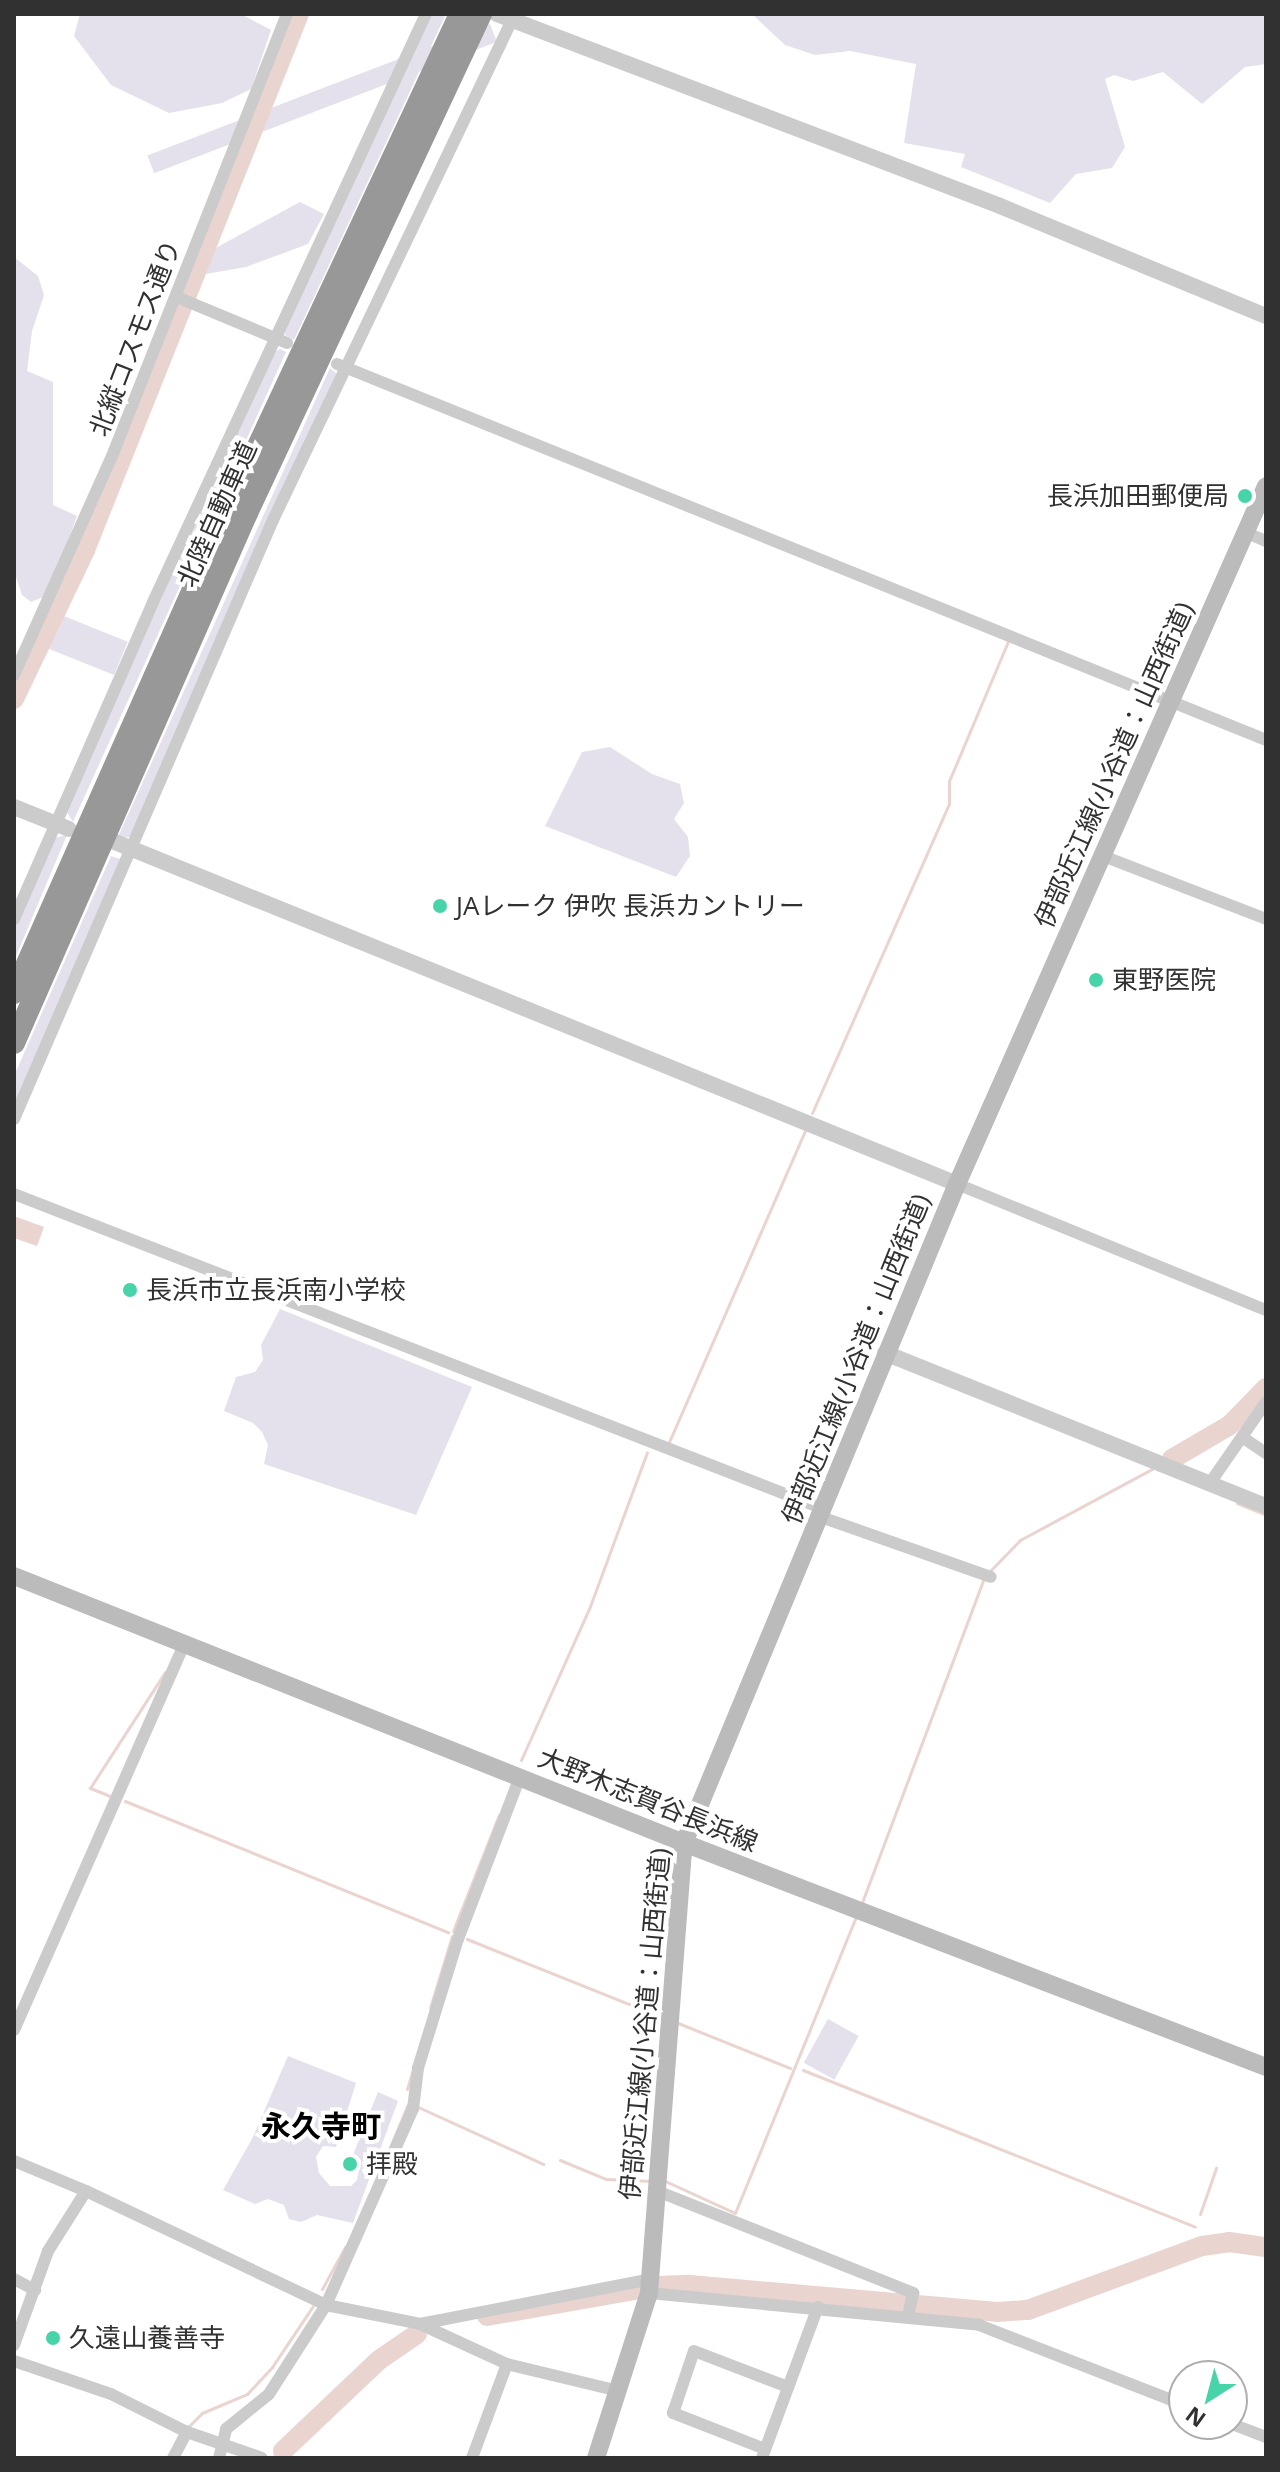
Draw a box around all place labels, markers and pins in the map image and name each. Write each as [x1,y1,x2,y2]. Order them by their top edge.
place label: 長浜加田郵便局 [1047,480,1229,512]
marker: 長浜加田郵便局 [1236,487,1254,505]
place label: JAレーク 伊吹 長浜カントリー [456,890,805,922]
marker: JAレーク 伊吹 長浜カントリー [431,897,449,915]
place label: 東野医院 [1112,964,1216,996]
marker: 東野医院 [1087,971,1105,989]
place label: 長浜市立長浜南小学校 [146,1274,406,1306]
marker: 長浜市立長浜南小学校 [121,1281,139,1299]
place label: 拝殿 [366,2148,418,2180]
marker: 拝殿 [341,2155,359,2173]
place label: 久遠山養善寺 [69,2322,225,2354]
marker: 久遠山養善寺 [44,2329,62,2347]

